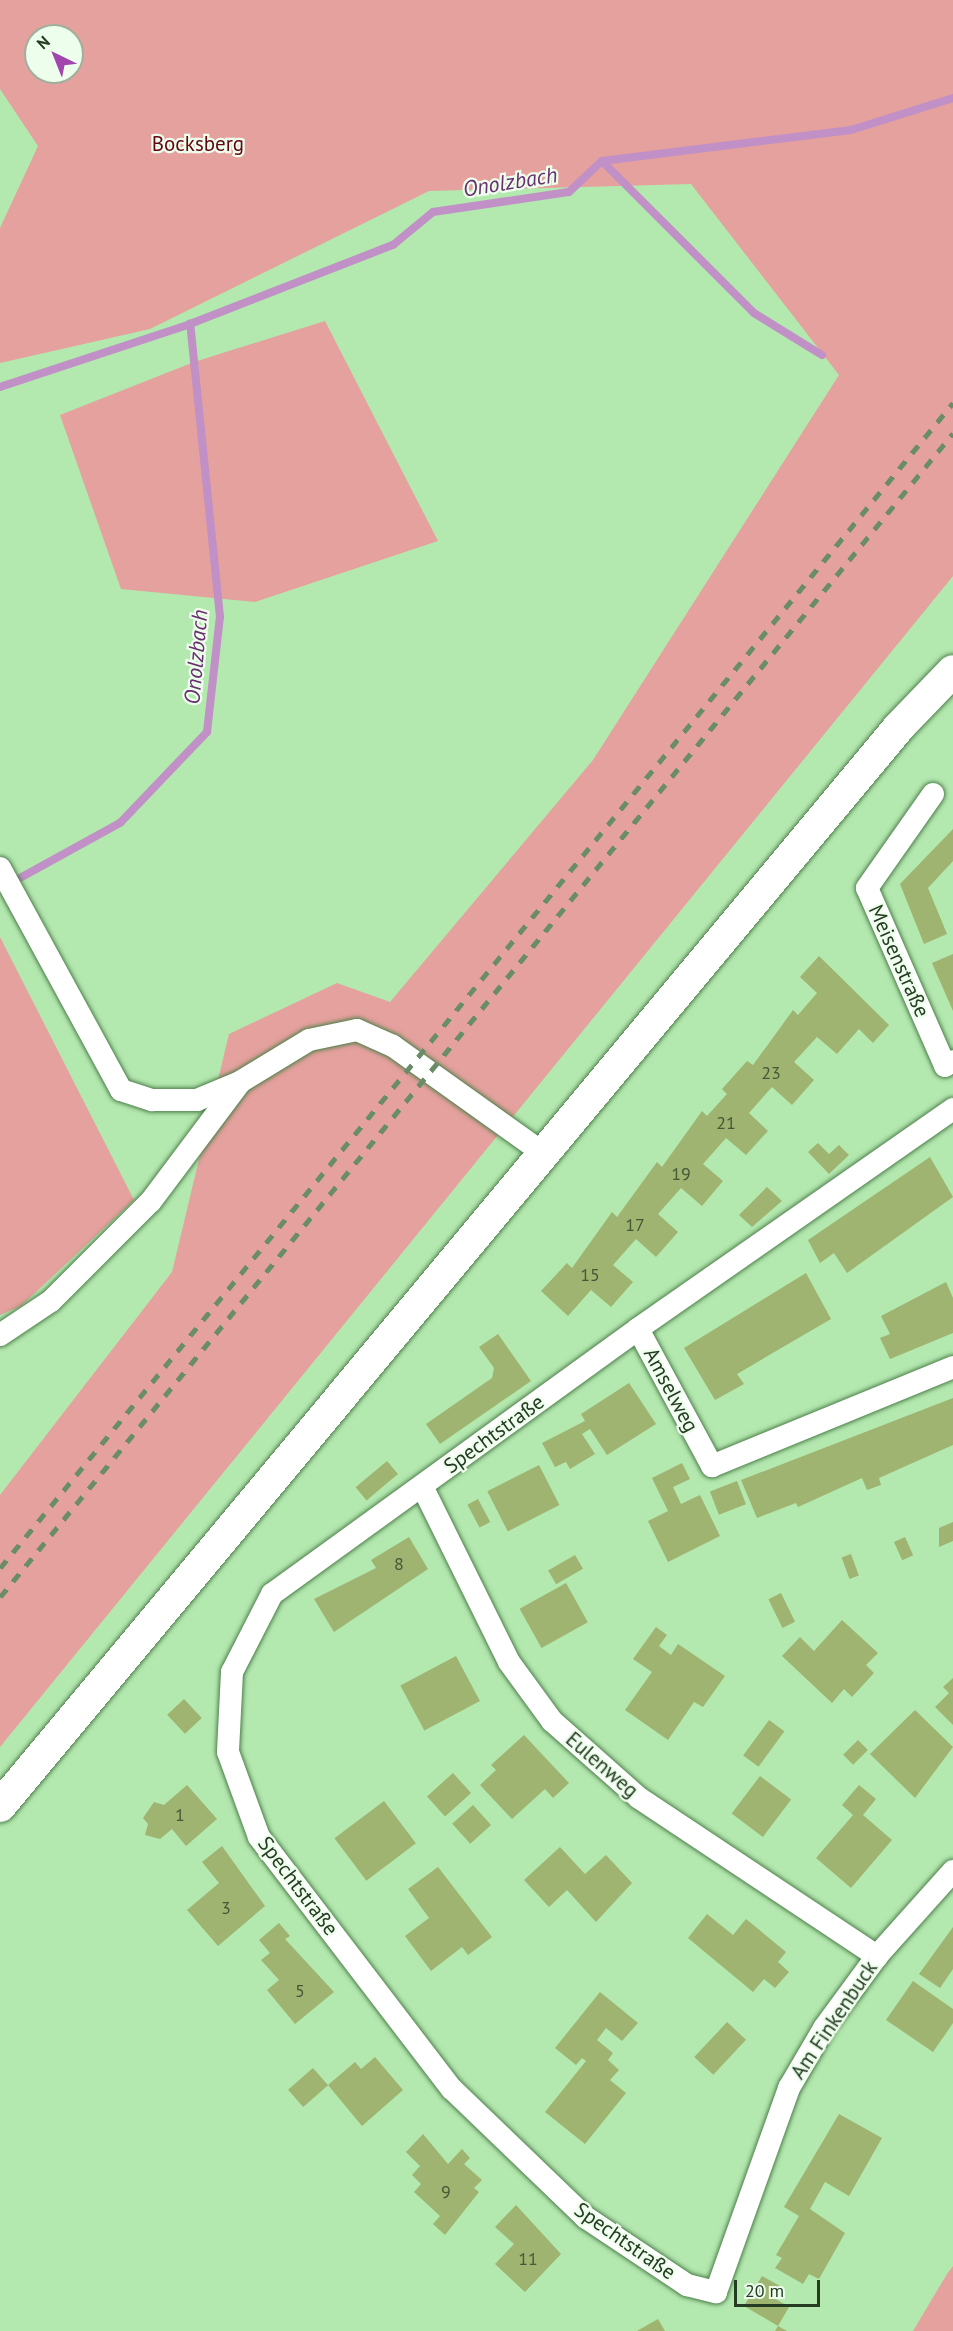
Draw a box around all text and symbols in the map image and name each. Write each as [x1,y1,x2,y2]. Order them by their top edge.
north arrow [24,24,84,84]
text: N [32,31,54,53]
park label: Bocksberg [152,131,244,157]
water label: Onolzbach [461,162,559,202]
water label: Onolzbach [179,608,213,706]
street label: Meisenstraße [863,901,935,1021]
house number: 23 [761,1062,781,1084]
house number: 21 [716,1112,736,1134]
house number: 19 [671,1163,691,1185]
house number: 17 [625,1214,645,1236]
house number: 15 [580,1264,600,1286]
street label: Amselweg [638,1344,704,1436]
street label: Spechtstraße [439,1389,549,1479]
house number: 8 [394,1553,404,1575]
street label: Eulenweg [561,1727,643,1803]
house number: 1 [175,1804,185,1826]
street label: Spechtstraße [253,1831,343,1941]
house number: 3 [221,1897,231,1919]
street label: Am Finkenbuck [785,1956,883,2084]
house number: 5 [295,1980,305,2002]
house number: 9 [441,2181,451,2203]
street label: Spechtstraße [570,2197,680,2285]
house number: 11 [518,2248,538,2270]
scale bar [737,2268,822,2306]
text: 20 m [745,2279,784,2302]

